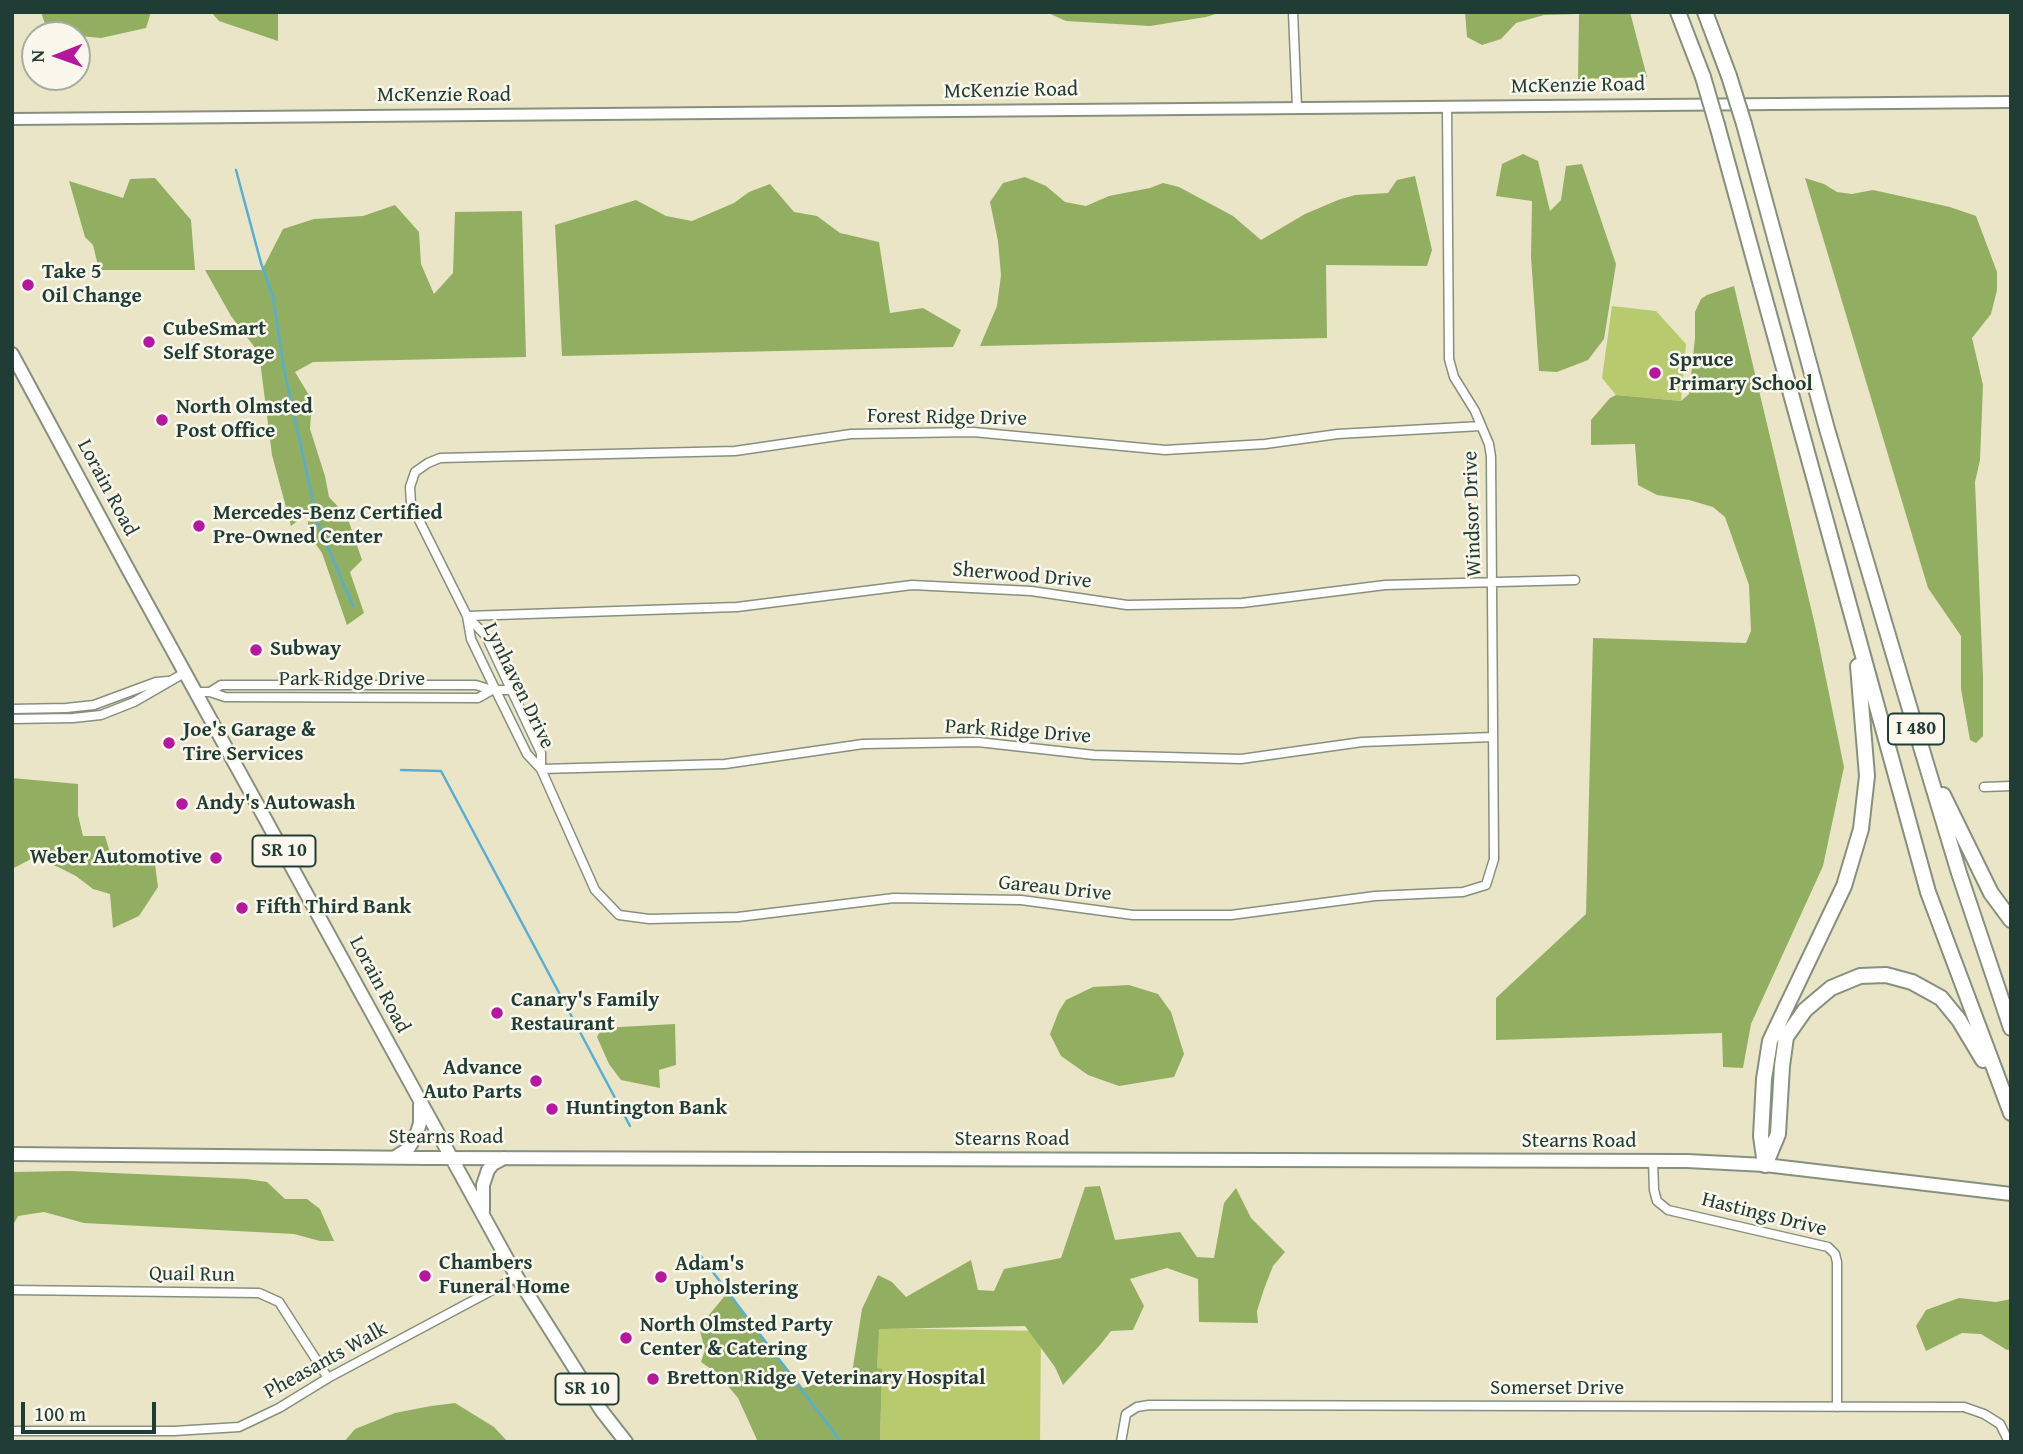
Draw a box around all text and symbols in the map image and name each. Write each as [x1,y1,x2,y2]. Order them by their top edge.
north arrow [21,21,91,91]
text: N [23,50,51,63]
street label: McKenzie Road [1511,72,1645,100]
street label: McKenzie Road [944,77,1078,105]
street label: McKenzie Road [377,83,511,109]
place label: Take 5 Oil Change [42,260,142,310]
marker: Take 5 Oil Change [20,277,36,293]
place label: CubeSmart Self Storage [163,317,275,367]
marker: CubeSmart Self Storage [141,334,157,350]
place label: Spruce Primary School [1669,348,1813,398]
marker: Spruce Primary School [1647,365,1663,381]
place label: North Olmsted Post Office [176,395,313,445]
street label: Forest Ridge Drive [867,404,1027,432]
marker: North Olmsted Post Office [154,412,170,428]
street label: Lorain Road [71,435,143,541]
street label: Windsor Drive [1458,451,1488,577]
place label: Mercedes-Benz Certified Pre-Owned Center [213,501,443,551]
marker: Mercedes-Benz Certified Pre-Owned Center [191,518,207,534]
street label: Sherwood Drive [951,557,1093,595]
street label: Lynhaven Drive [477,619,559,753]
place label: Subway [270,637,341,663]
marker: Subway [248,642,264,658]
street label: Park Ridge Drive [279,667,425,693]
street label: Park Ridge Drive [944,714,1092,750]
road number: I 480 [1888,714,1944,744]
place label: Joe's Garage & Tire Services [183,718,316,768]
marker: Joe's Garage & Tire Services [161,735,177,751]
place label: Andy's Autowash [196,791,355,817]
marker: Andy's Autowash [174,796,190,812]
road number: SR 10 [252,836,316,866]
place label: Weber Automotive [30,845,202,871]
marker: Weber Automotive [208,850,224,866]
street label: Gareau Drive [997,871,1113,907]
place label: Fifth Third Bank [256,895,411,921]
marker: Fifth Third Bank [234,900,250,916]
street label: Lorain Road [343,932,415,1038]
place label: Canary's Family Restaurant [511,988,659,1038]
marker: Canary's Family Restaurant [489,1005,505,1021]
place label: Advance Auto Parts [423,1056,522,1106]
marker: Advance Auto Parts [528,1073,544,1089]
place label: Huntington Bank [566,1096,727,1122]
marker: Huntington Bank [544,1101,560,1117]
street label: Stearns Road [389,1125,503,1151]
street label: Stearns Road [955,1127,1069,1153]
street label: Stearns Road [1522,1129,1636,1155]
street label: Hastings Drive [1699,1187,1829,1243]
place label: Chambers Funeral Home [439,1251,570,1301]
place label: Adam's Upholstering [675,1252,798,1302]
street label: Quail Run [149,1262,235,1288]
marker: Chambers Funeral Home [417,1268,433,1284]
marker: Adam's Upholstering [653,1269,669,1285]
place label: North Olmsted Party Center & Catering [640,1313,833,1363]
street label: Pheasants Walk [260,1317,392,1405]
marker: North Olmsted Party Center & Catering [618,1330,634,1346]
place label: Bretton Ridge Veterinary Hospital [667,1366,986,1392]
marker: Bretton Ridge Veterinary Hospital [645,1371,661,1387]
road number: SR 10 [556,1373,618,1404]
street label: Somerset Drive [1490,1376,1624,1402]
scale bar [24,1388,159,1432]
text: 100 m [34,1398,86,1429]

